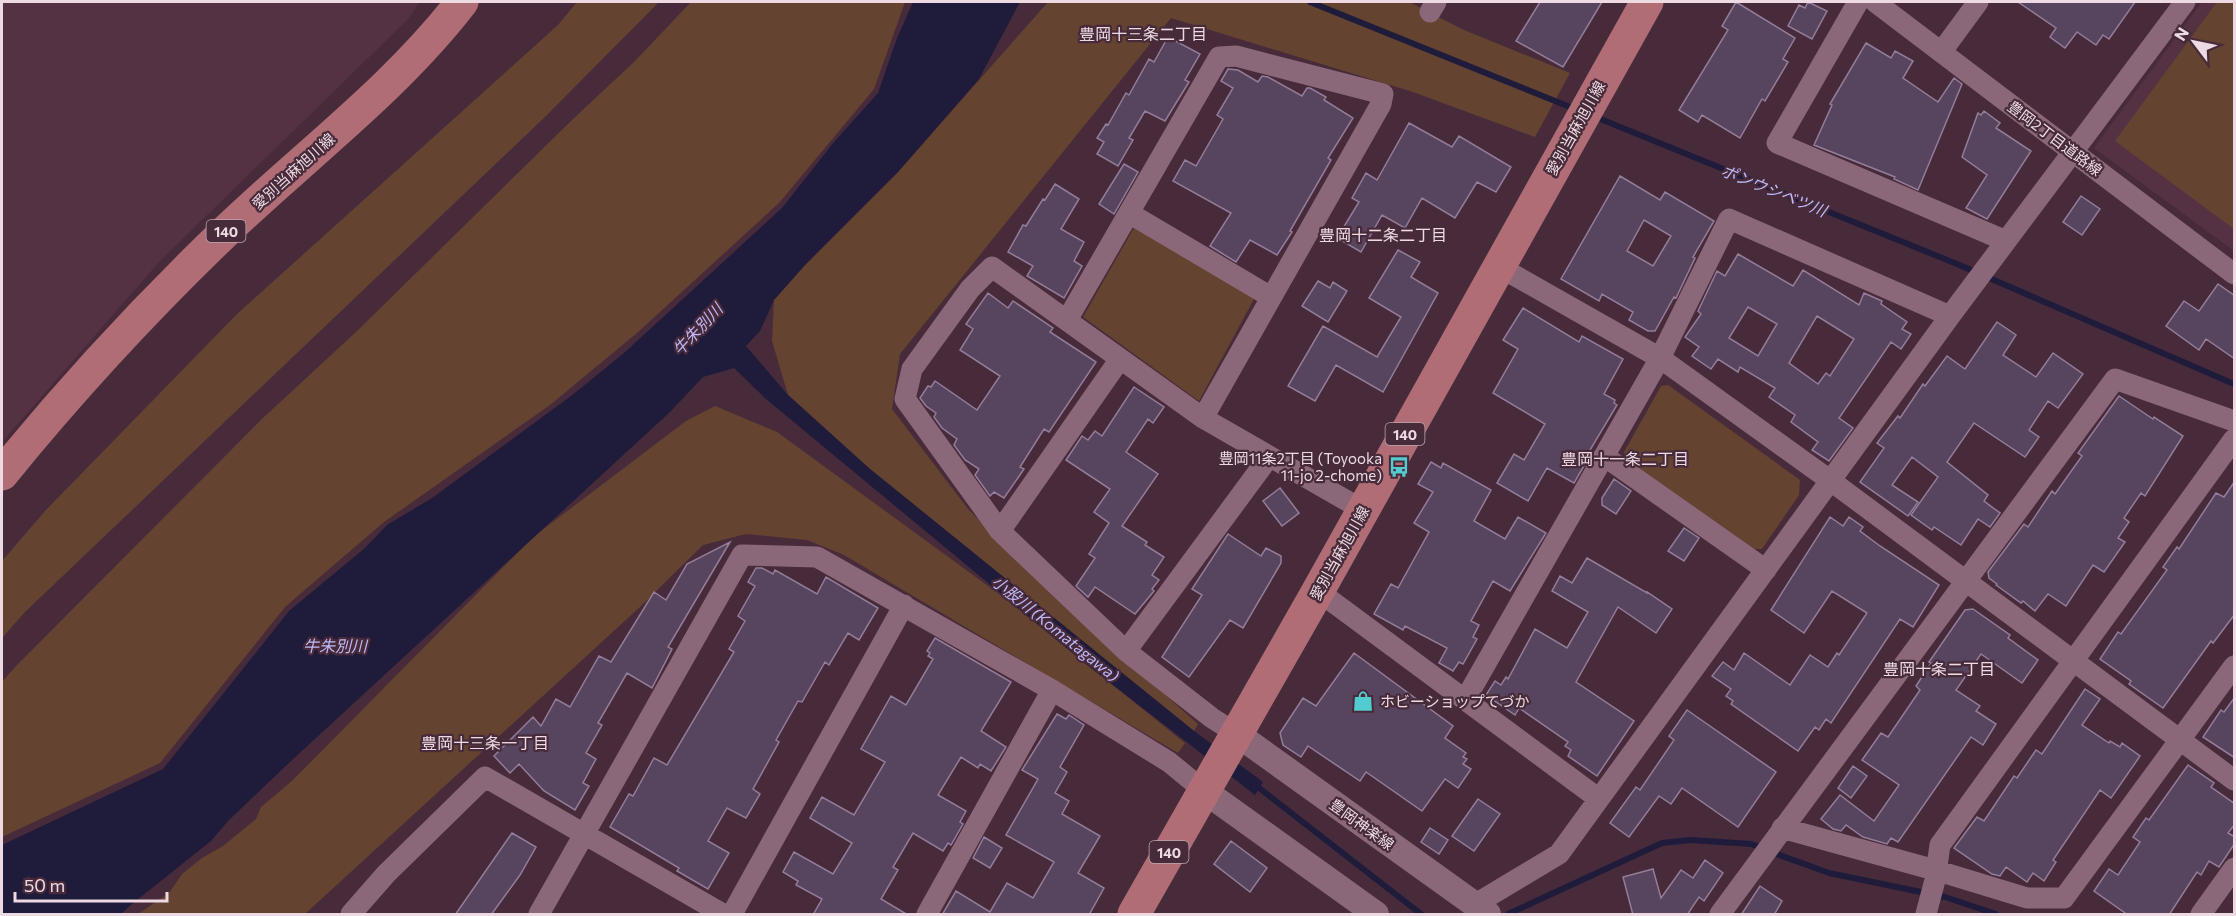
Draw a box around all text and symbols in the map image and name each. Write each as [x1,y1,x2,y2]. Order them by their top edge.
north arrow [2164,12,2224,72]
district label: 豊岡十三条二丁目 [1079,24,1207,43]
text: N [2170,24,2192,44]
street label: 愛別当麻旭川線 [1542,78,1608,178]
street label: 豊岡2丁目道路線 [2004,97,2106,179]
street label: 愛別当麻旭川線 [248,129,338,213]
water label: ポンウシベツ川 [1719,160,1831,221]
road number: 140 [206,220,246,242]
district label: 豊岡十二条二丁目 [1319,225,1447,244]
water label: 牛朱別川 [668,298,727,359]
road number: 140 [1386,423,1424,445]
place label: 豊岡11条2丁目 (Toyooka 11-jo 2-chome) [1219,449,1382,484]
district label: 豊岡十一条二丁目 [1561,449,1689,468]
bus stop icon: 豊岡11条2丁目 (Toyooka 11-jo 2-chome) [1387,455,1411,479]
street label: 愛別当麻旭川線 [1306,503,1372,603]
water label: 小股川 (Komatagawa) [989,571,1123,685]
water label: 牛朱別川 [303,636,369,655]
district label: 豊岡十条二丁目 [1883,659,1995,678]
shop icon: ホビーショップてづか [1351,689,1375,713]
place label: ホビーショップてづか [1380,692,1529,710]
district label: 豊岡十三条一丁目 [421,733,549,752]
street label: 豊岡神楽線 [1326,795,1398,853]
road number: 140 [1150,841,1188,863]
scale bar [15,865,166,903]
text: 50 m [24,874,65,896]

